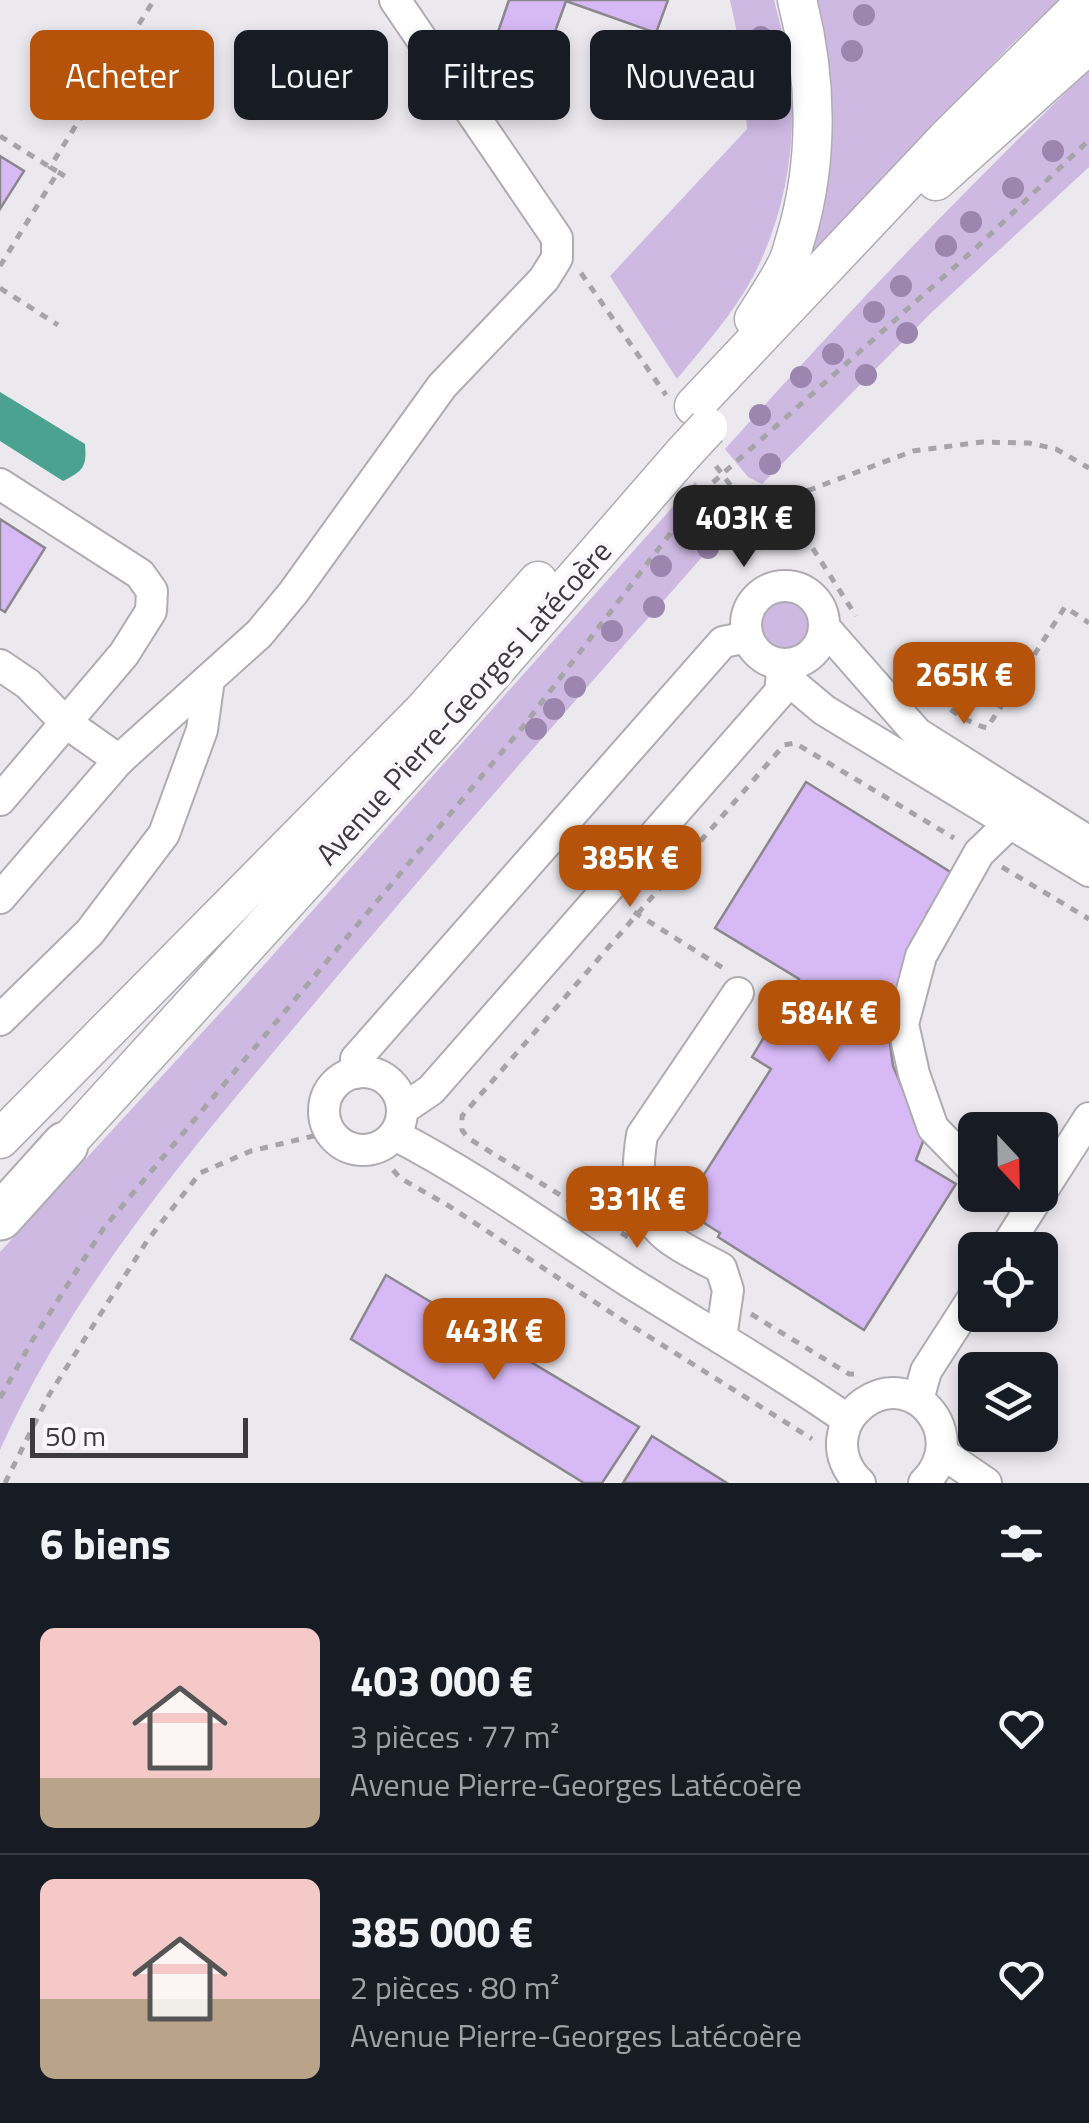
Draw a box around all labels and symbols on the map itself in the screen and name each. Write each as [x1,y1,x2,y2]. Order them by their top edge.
pin: 403K € [663,485,825,570]
street label: Avenue Pierre-Georges Latécoère [304,530,622,875]
pin: 265K € [883,642,1045,727]
pin: 385K € [549,825,711,910]
pin: 584K € [748,980,910,1065]
north arrow [958,1112,1058,1212]
pin: 331K € [556,1166,718,1251]
pin: 443K € [413,1298,575,1383]
scale bar [30,1413,248,1458]

